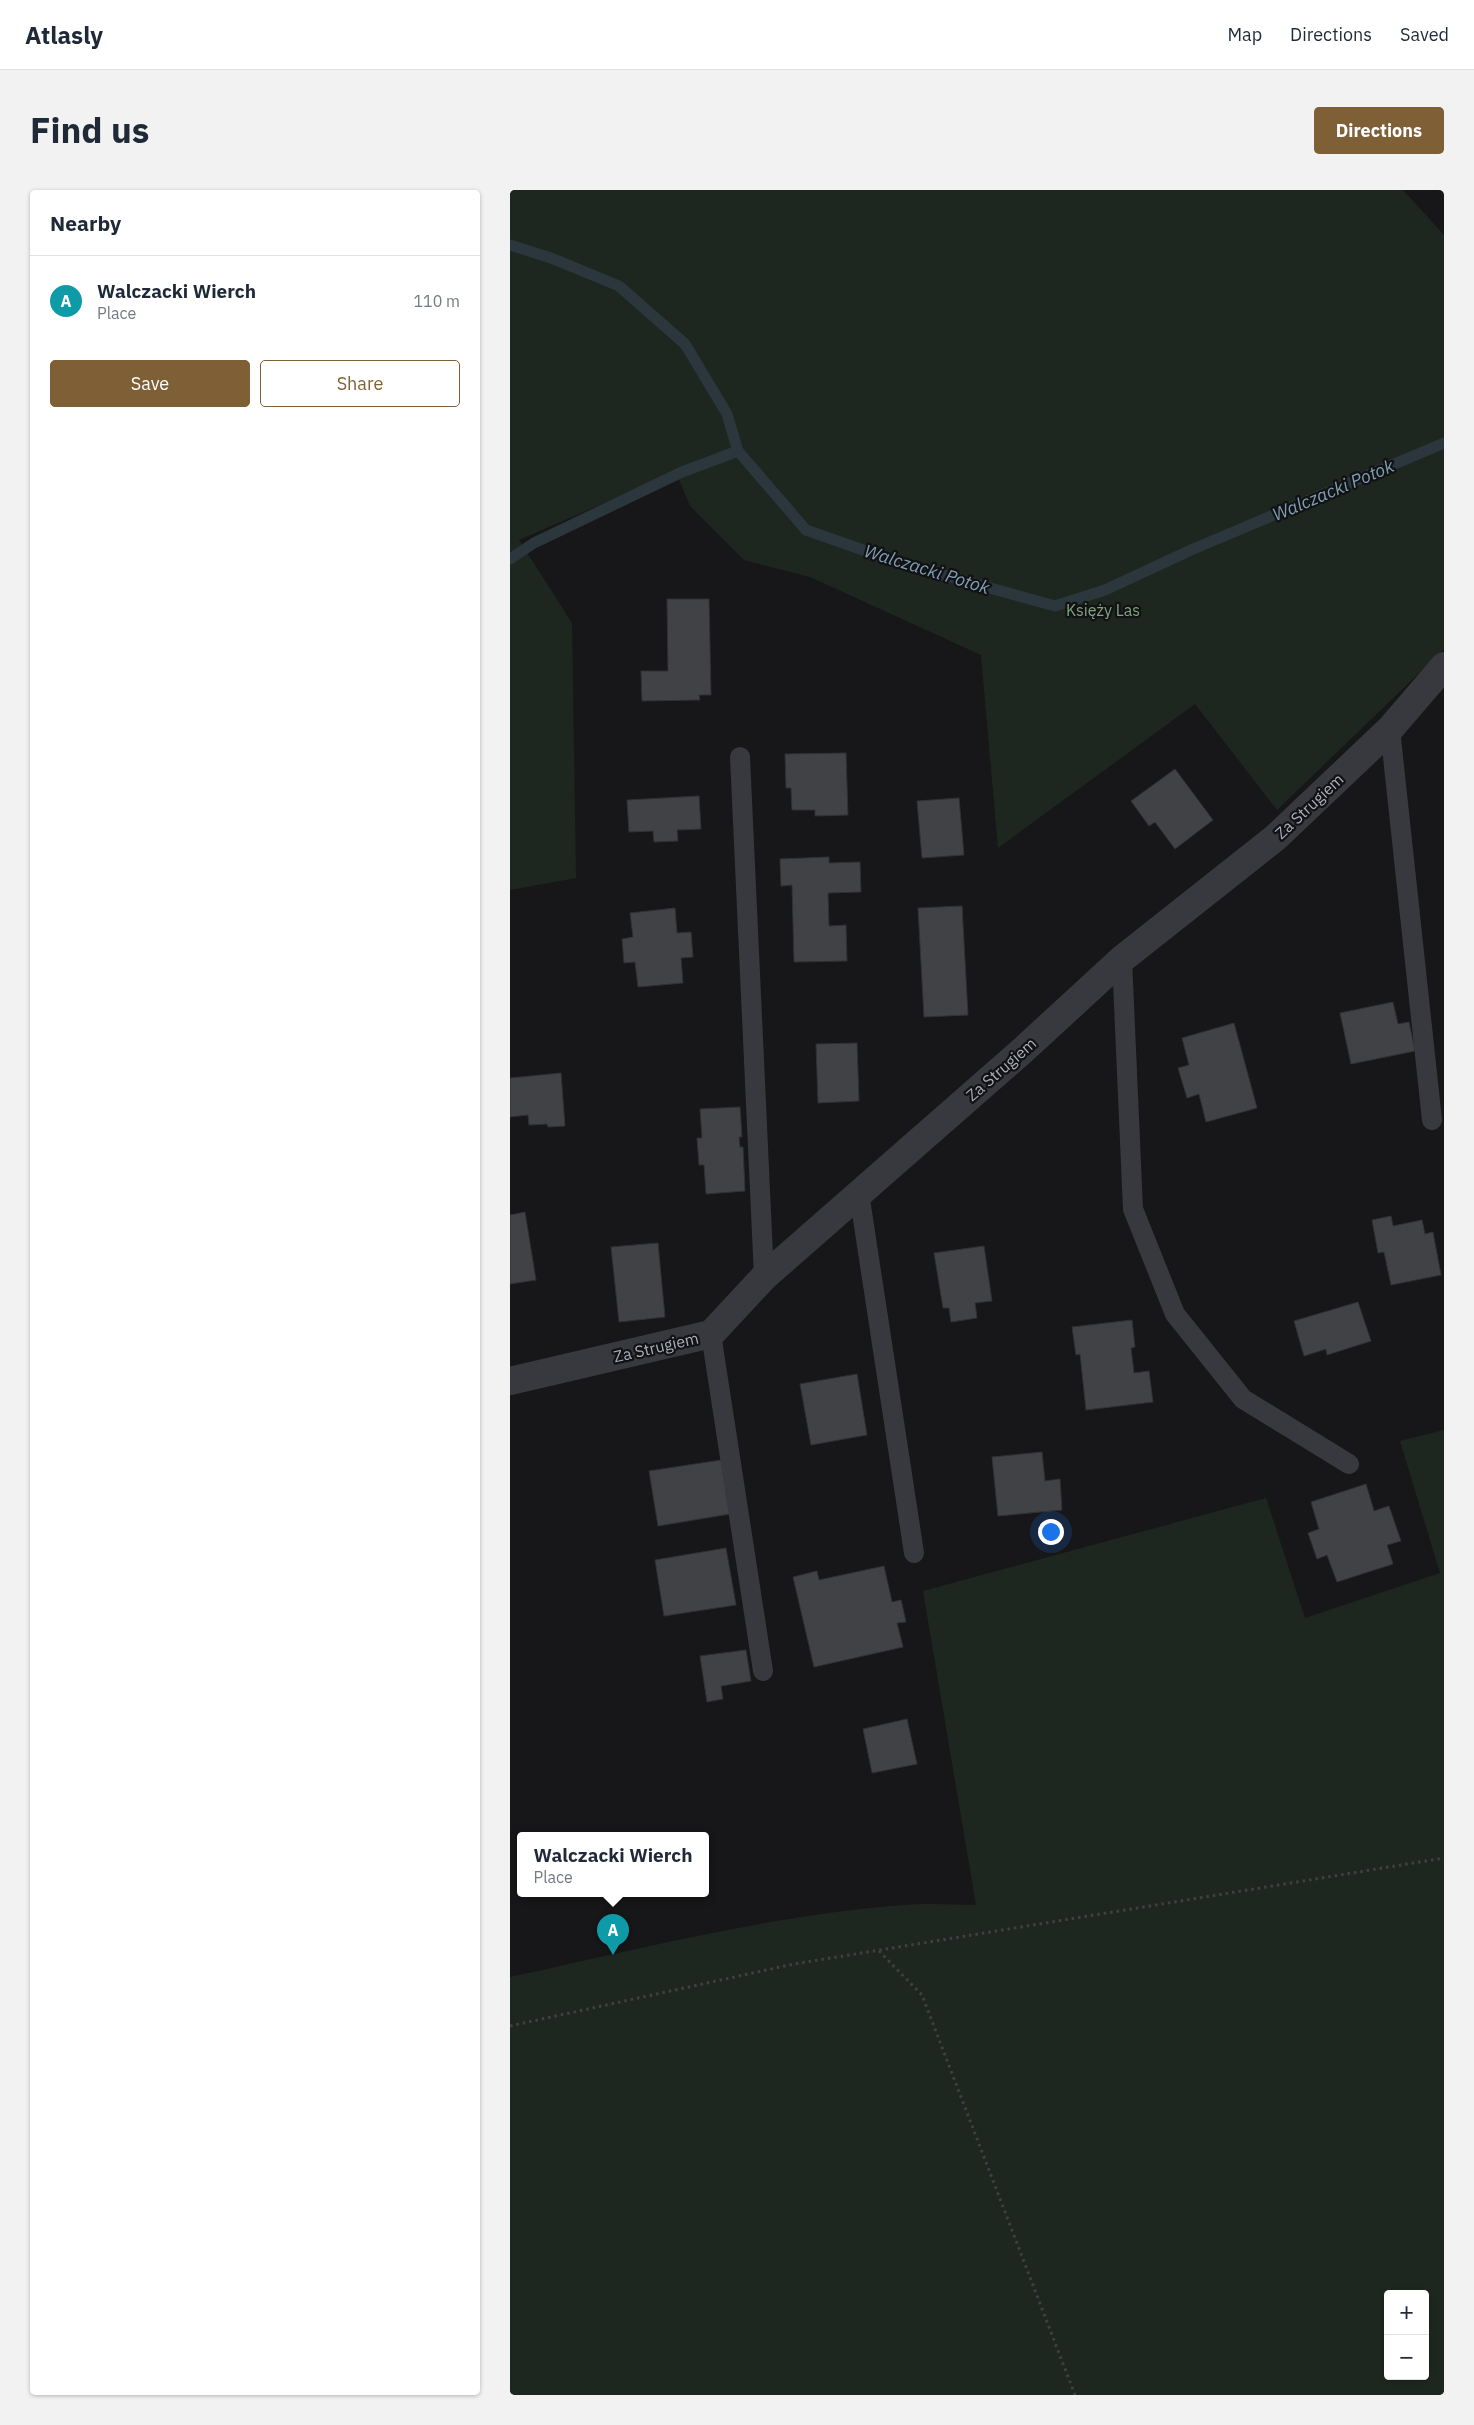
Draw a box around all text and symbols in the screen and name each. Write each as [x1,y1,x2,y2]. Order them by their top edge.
text: Atlasly [25,19,103,51]
text: Map [1227,23,1262,46]
text: Directions [1290,23,1372,46]
text: Saved [1400,23,1449,46]
text: Find us [30,107,149,153]
button: Directions [1314,107,1444,154]
text: Nearby [50,209,121,237]
text: Walczacki Wierch [97,279,256,303]
text: A [61,291,71,311]
text: 110 m [413,291,460,311]
text: Place [97,303,136,323]
button: Save [50,360,250,407]
button: Share [260,360,460,407]
water label: Walczacki Potok [1269,454,1398,526]
water label: Walczacki Potok [862,539,993,599]
park label: Księży Las [1066,600,1140,620]
street label: Za Strugiem [1270,769,1348,843]
street label: Za Strugiem [962,1033,1040,1105]
street label: Za Strugiem [612,1328,700,1366]
your location [1038,1519,1064,1545]
popup [517,1832,709,1897]
text: Walczacki Wierch [534,1843,693,1867]
text: Place [534,1867,573,1887]
pin: A [597,1914,629,1955]
map controls [1384,2290,1429,2380]
button: + [1384,2290,1429,2335]
button: − [1384,2335,1429,2380]

